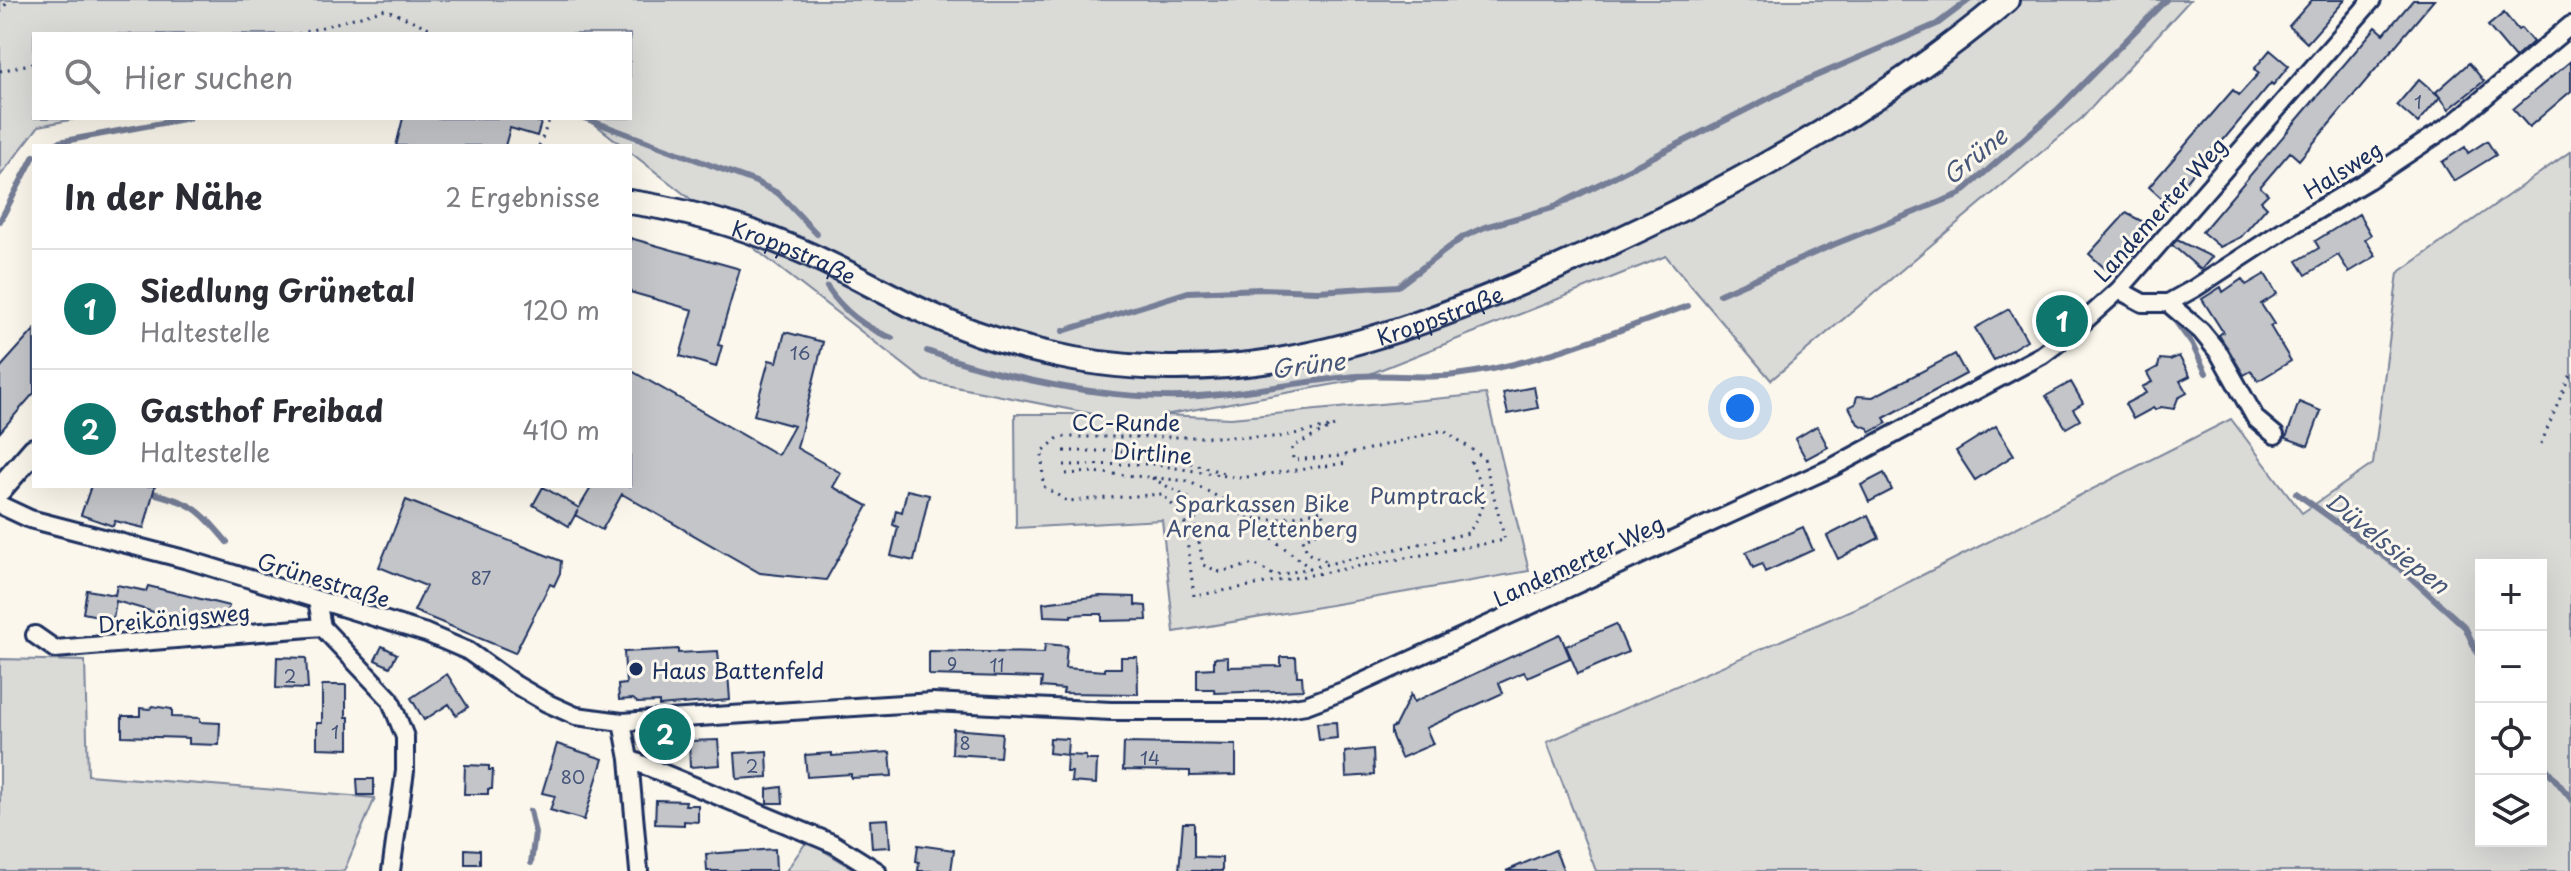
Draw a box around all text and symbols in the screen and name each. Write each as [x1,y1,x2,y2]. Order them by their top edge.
search box [32,32,632,120]
icon: search [60,54,104,98]
text: Hier suchen [124,54,293,99]
house number: 1 [2414,88,2422,115]
water label: Grüne [1934,117,2015,192]
street label: Landemerter Weg [2085,129,2233,289]
street label: Halsweg [2296,132,2388,206]
text: In der Nähe [64,170,262,222]
text: 2 Ergebnisse [445,177,600,216]
street label: Kroppstraße [728,210,862,291]
text: Siedlung Grünetal [140,267,415,312]
street label: Kroppstraße [1372,276,1507,352]
text: 1 [84,290,96,329]
text: 120 m [523,290,600,329]
pin: 1 [2036,291,2088,351]
text: Haltestelle [140,312,271,351]
house number: 16 [790,339,810,366]
water label: Grüne [1269,342,1348,386]
text: Gasthof Freibad [140,387,384,432]
your location [1720,388,1760,428]
street label: CC-Runde [1072,405,1180,438]
text: 2 [81,410,99,449]
text: 410 m [522,410,600,449]
text: Haltestelle [140,432,271,471]
street label: Dirtline [1112,433,1194,471]
park label: Pumptrack [1370,478,1486,511]
water label: Düvelssiepen [2319,482,2459,603]
park label: Sparkassen Bike Arena Plettenberg [1166,486,1358,544]
street label: Landemerter Weg [1487,506,1669,614]
street label: Grünestraße [254,543,394,615]
map controls [2475,559,2547,847]
button: + [2475,559,2547,631]
house number: 87 [471,564,491,591]
street label: Dreikönigsweg [96,594,252,640]
button: − [2475,631,2547,703]
house number: 9 [947,650,957,677]
house number: 11 [989,651,1005,678]
place label: Haus Battenfeld [652,653,824,686]
marker: Haus Battenfeld [627,660,645,678]
house number: 2 [284,662,296,689]
button: locate [2475,703,2547,775]
pin: 2 [639,704,691,764]
house number: 1 [331,718,339,745]
house number: 8 [959,729,971,756]
house number: 14 [1140,744,1160,771]
house number: 2 [746,752,758,779]
house number: 80 [561,763,585,790]
button: layers [2475,775,2547,847]

